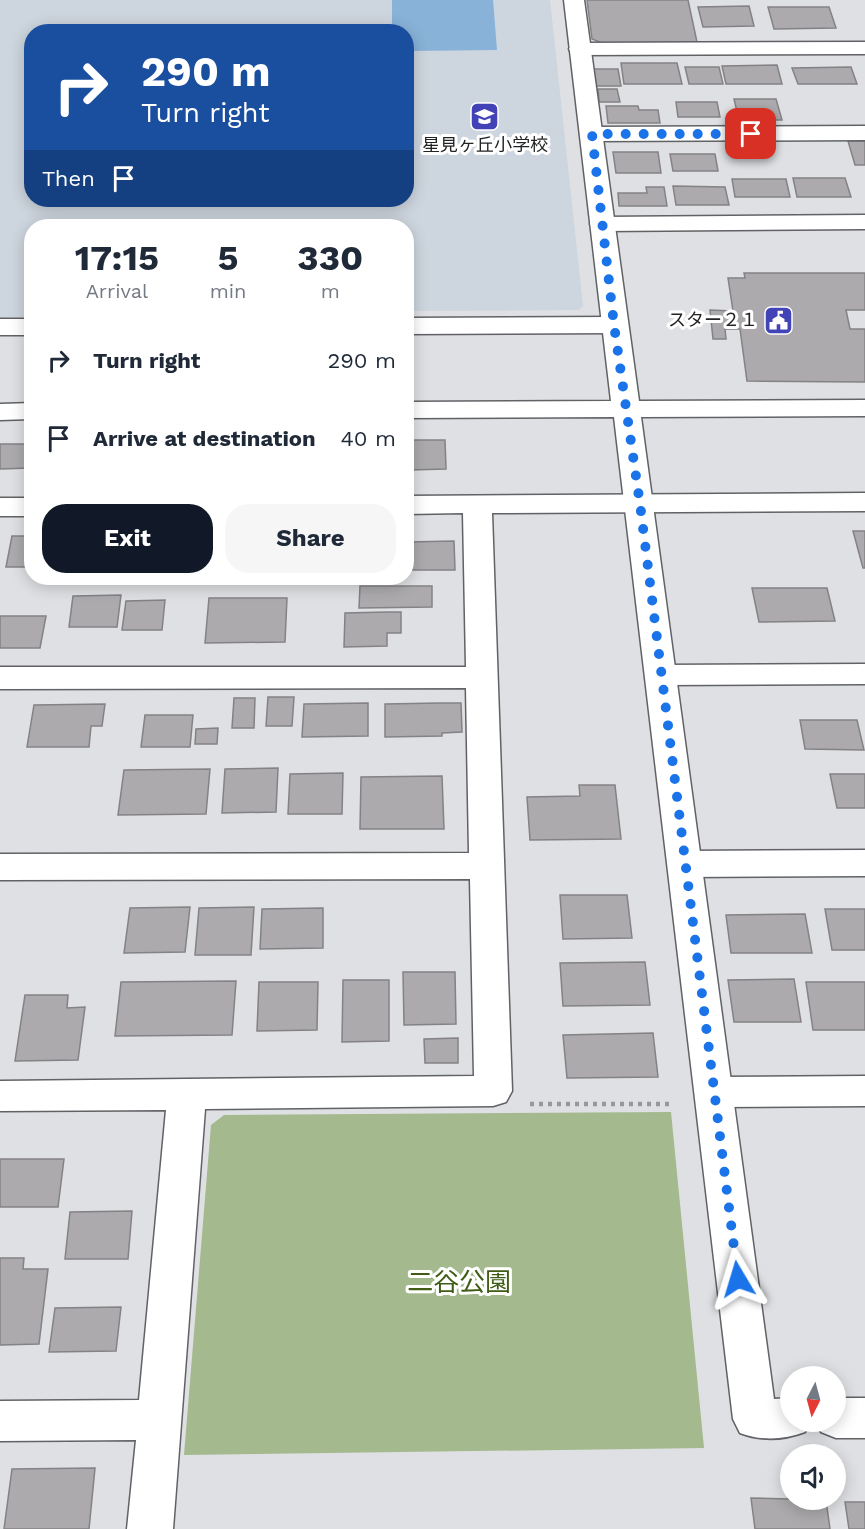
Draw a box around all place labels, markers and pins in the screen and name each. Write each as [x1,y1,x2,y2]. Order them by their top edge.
school or university icon: 星見ヶ丘小学校 [469,100,501,132]
pin [725,108,776,159]
place label: 星見ヶ丘小学校 [422,134,548,155]
public building icon: スター２１ [763,304,795,336]
place label: スター２１ [668,309,758,330]

